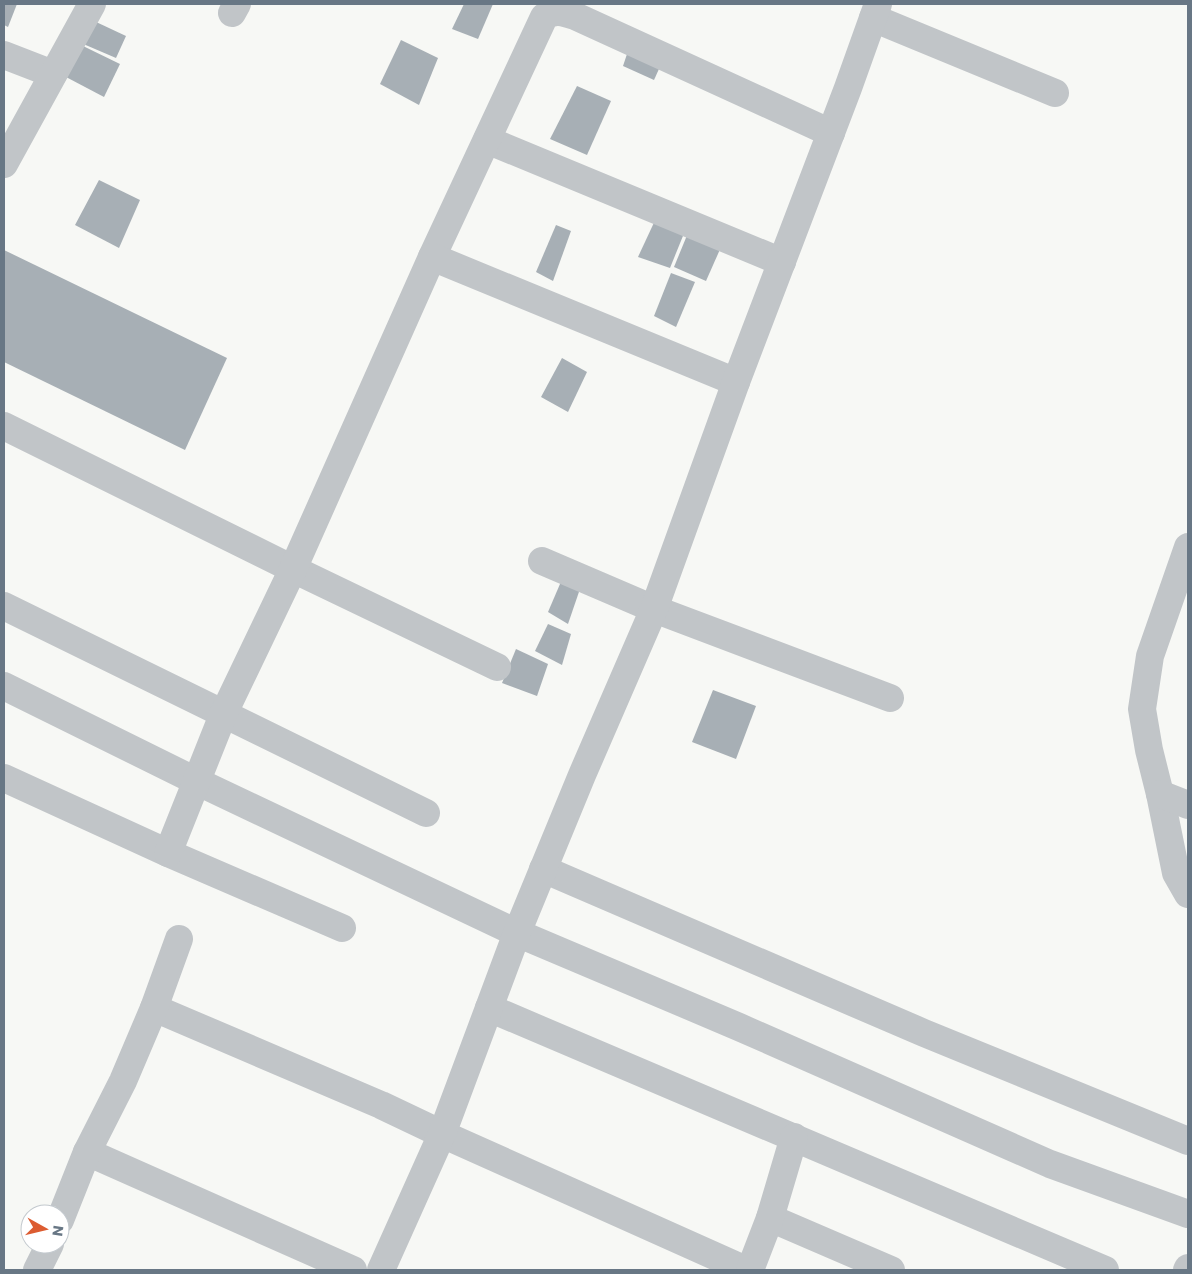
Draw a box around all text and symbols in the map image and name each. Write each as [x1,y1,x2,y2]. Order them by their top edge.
north arrow [20,1204,70,1254]
text: N [47,1224,69,1237]

